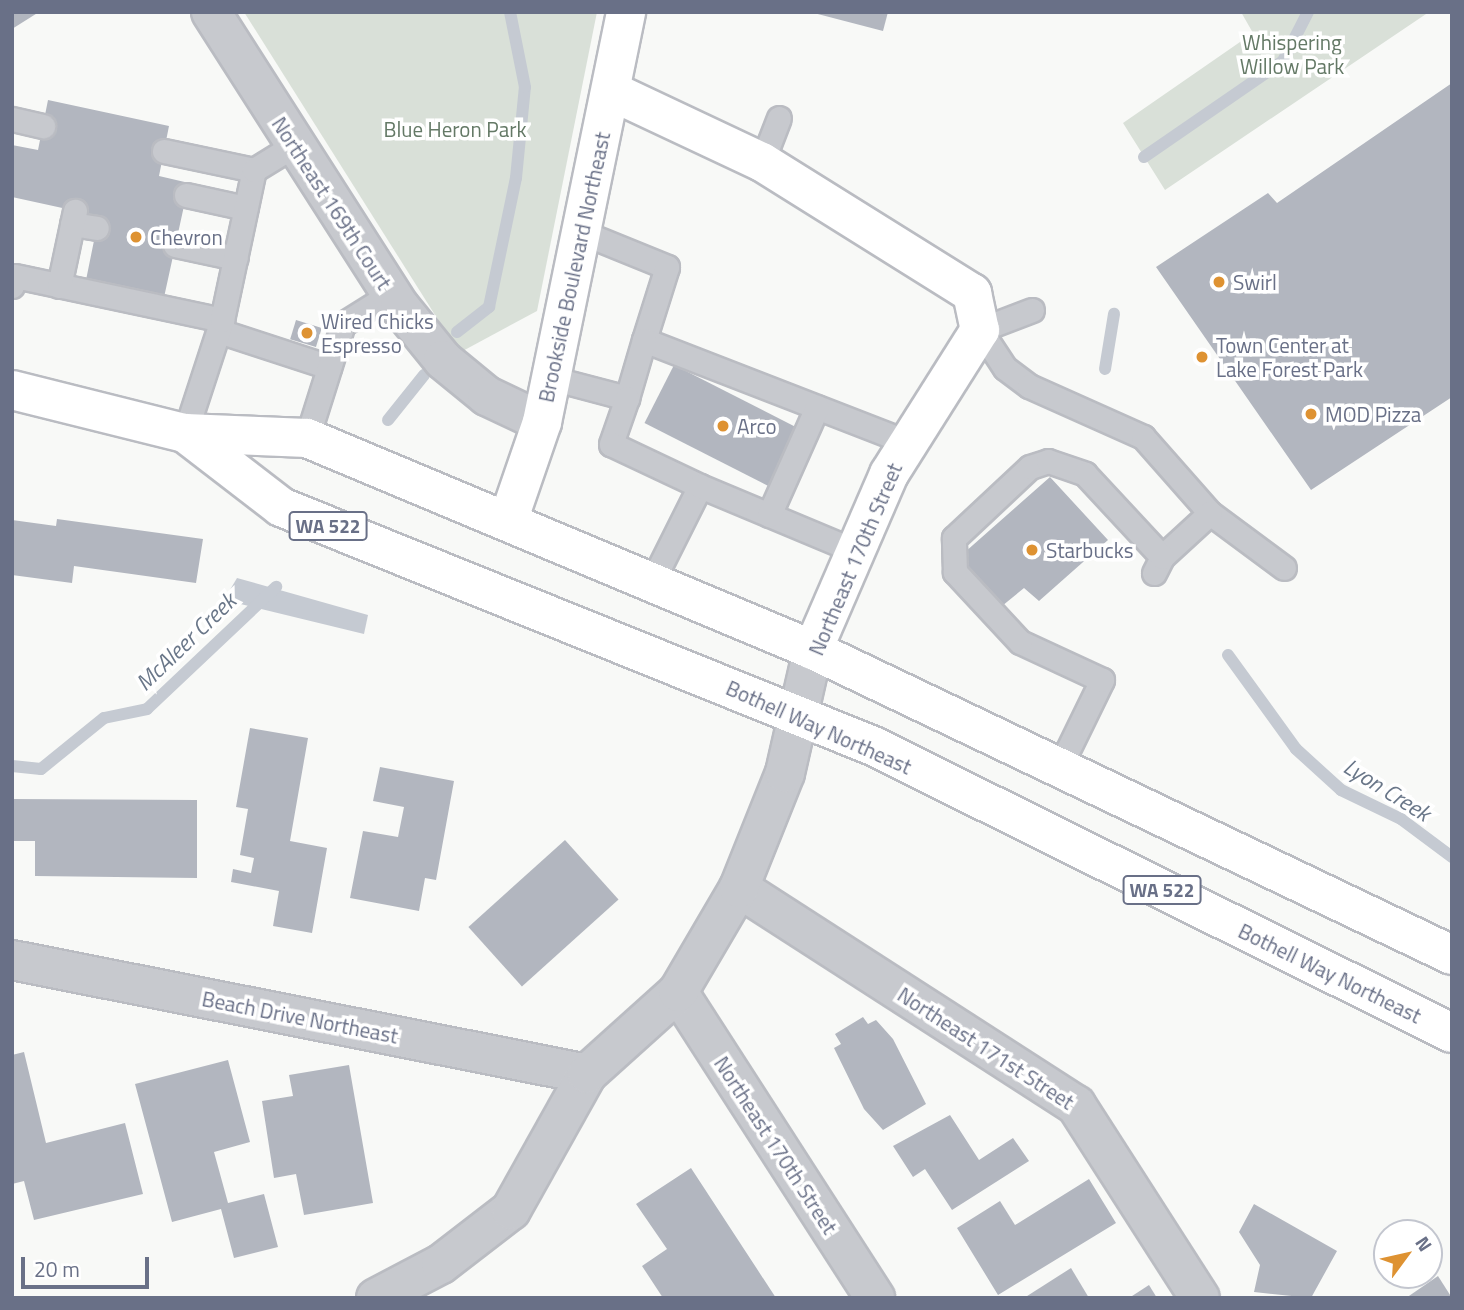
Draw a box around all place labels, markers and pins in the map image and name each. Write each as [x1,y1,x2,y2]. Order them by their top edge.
place label: Chevron [150,224,223,250]
marker: Chevron [128,229,144,245]
place label: Swirl [1233,269,1277,295]
marker: Swirl [1211,274,1227,290]
place label: Wired Chicks Espresso [321,308,434,358]
marker: Wired Chicks Espresso [299,325,315,341]
place label: Town Center at Lake Forest Park [1216,332,1363,382]
marker: Town Center at Lake Forest Park [1194,349,1210,365]
place label: MOD Pizza [1325,401,1421,427]
marker: MOD Pizza [1303,406,1319,422]
place label: Arco [737,413,777,439]
marker: Arco [715,418,731,434]
place label: Starbucks [1046,537,1134,563]
marker: Starbucks [1024,542,1040,558]

